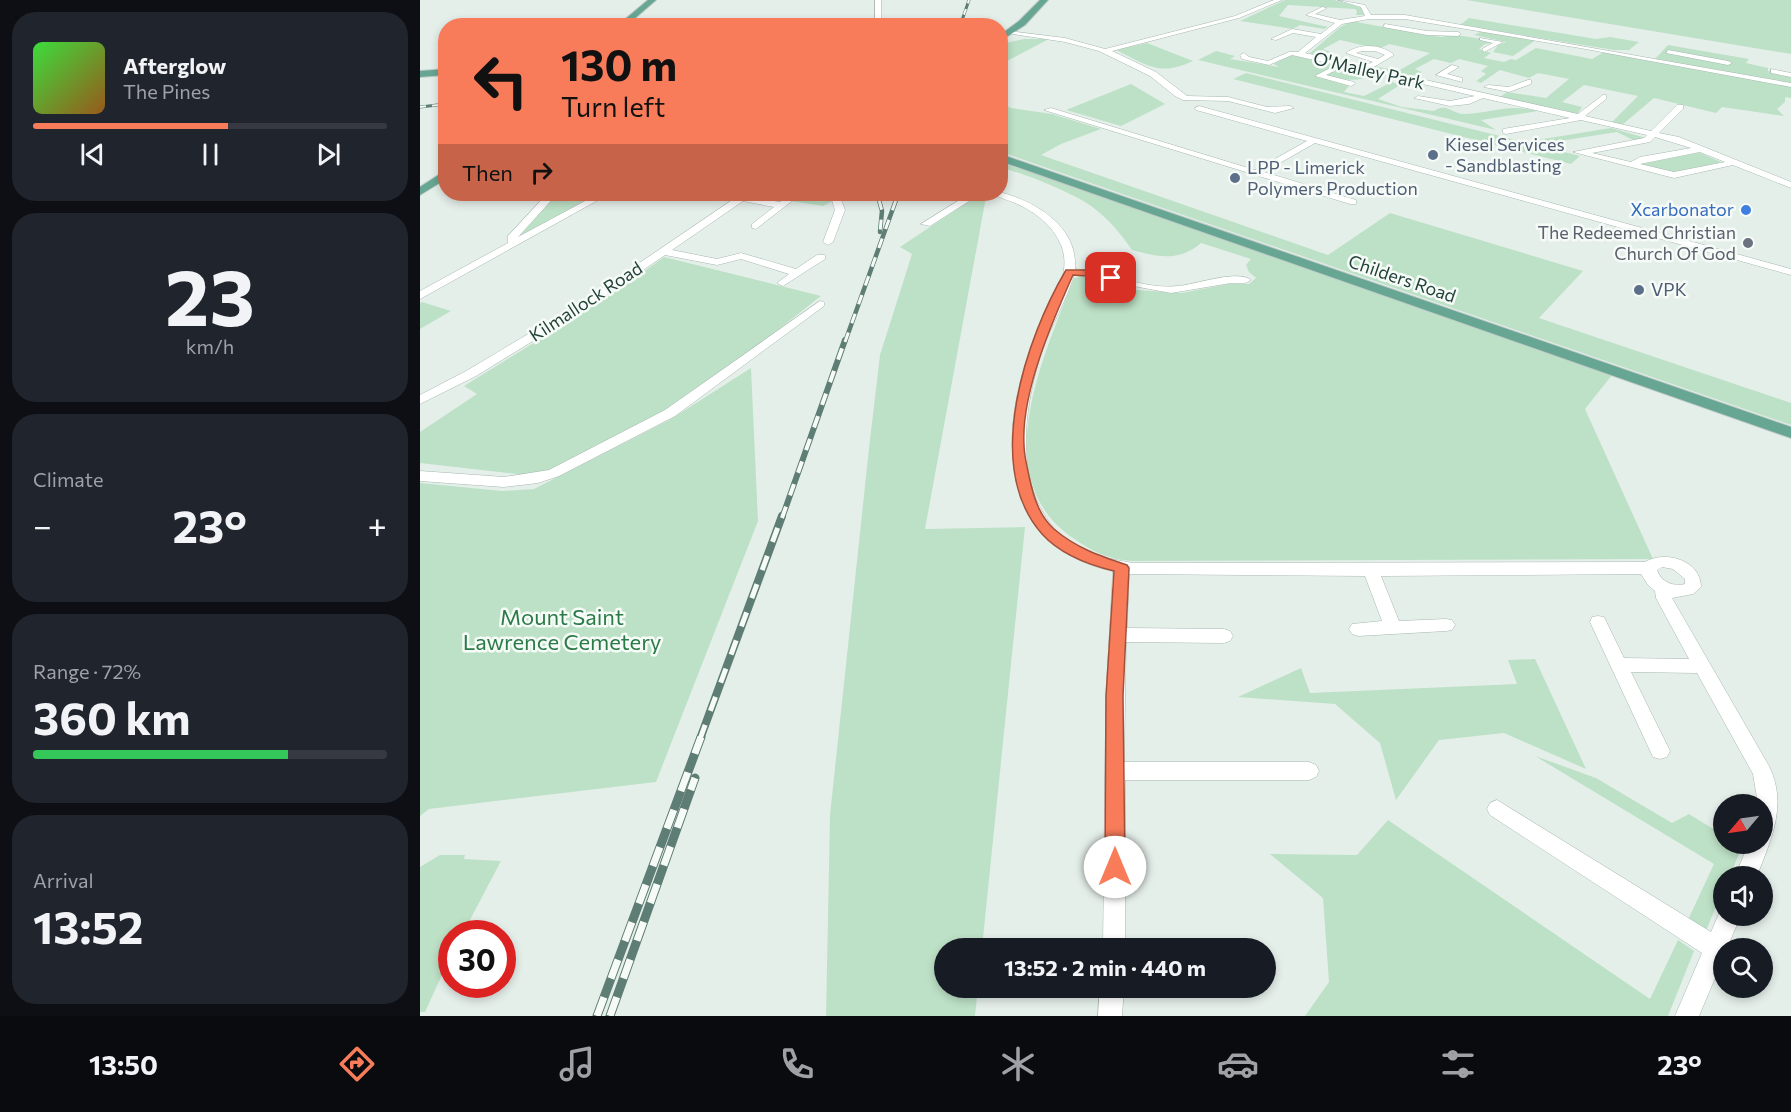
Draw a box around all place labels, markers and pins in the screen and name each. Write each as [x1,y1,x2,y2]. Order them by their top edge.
place label: Kiesel Services - Sandblasting [1445,133,1565,176]
marker: Kiesel Services - Sandblasting [1426,148,1440,162]
place label: LPP - Limerick Polymers Production [1247,156,1418,199]
marker: LPP - Limerick Polymers Production [1228,171,1242,185]
place label: Xcarbonator [1631,198,1734,220]
marker: Xcarbonator [1739,203,1753,217]
place label: The Redeemed Christian Church Of God [1537,221,1736,264]
marker: The Redeemed Christian Church Of God [1741,236,1755,250]
pin [1085,252,1136,303]
place label: VPK [1651,278,1687,300]
marker: VPK [1632,283,1646,297]

